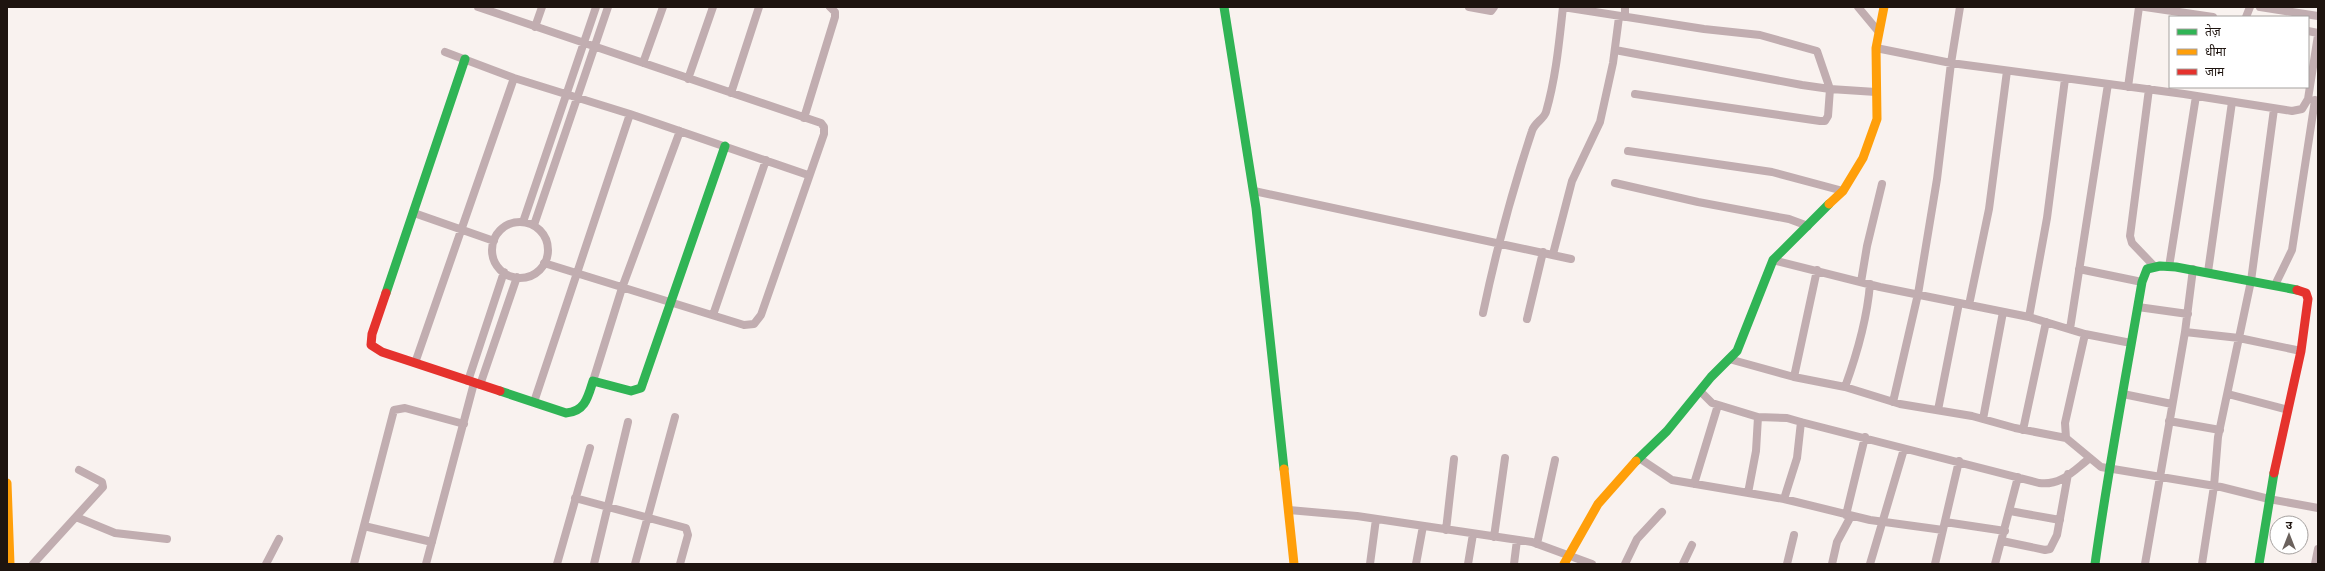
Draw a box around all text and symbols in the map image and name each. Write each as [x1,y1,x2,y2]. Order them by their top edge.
legend [2169,16,2309,88]
text: तेज़ [2205,24,2222,39]
text: धीमा [2205,44,2227,59]
text: जाम [2205,65,2225,79]
north arrow [2269,515,2309,555]
text: उ [2286,519,2293,531]

